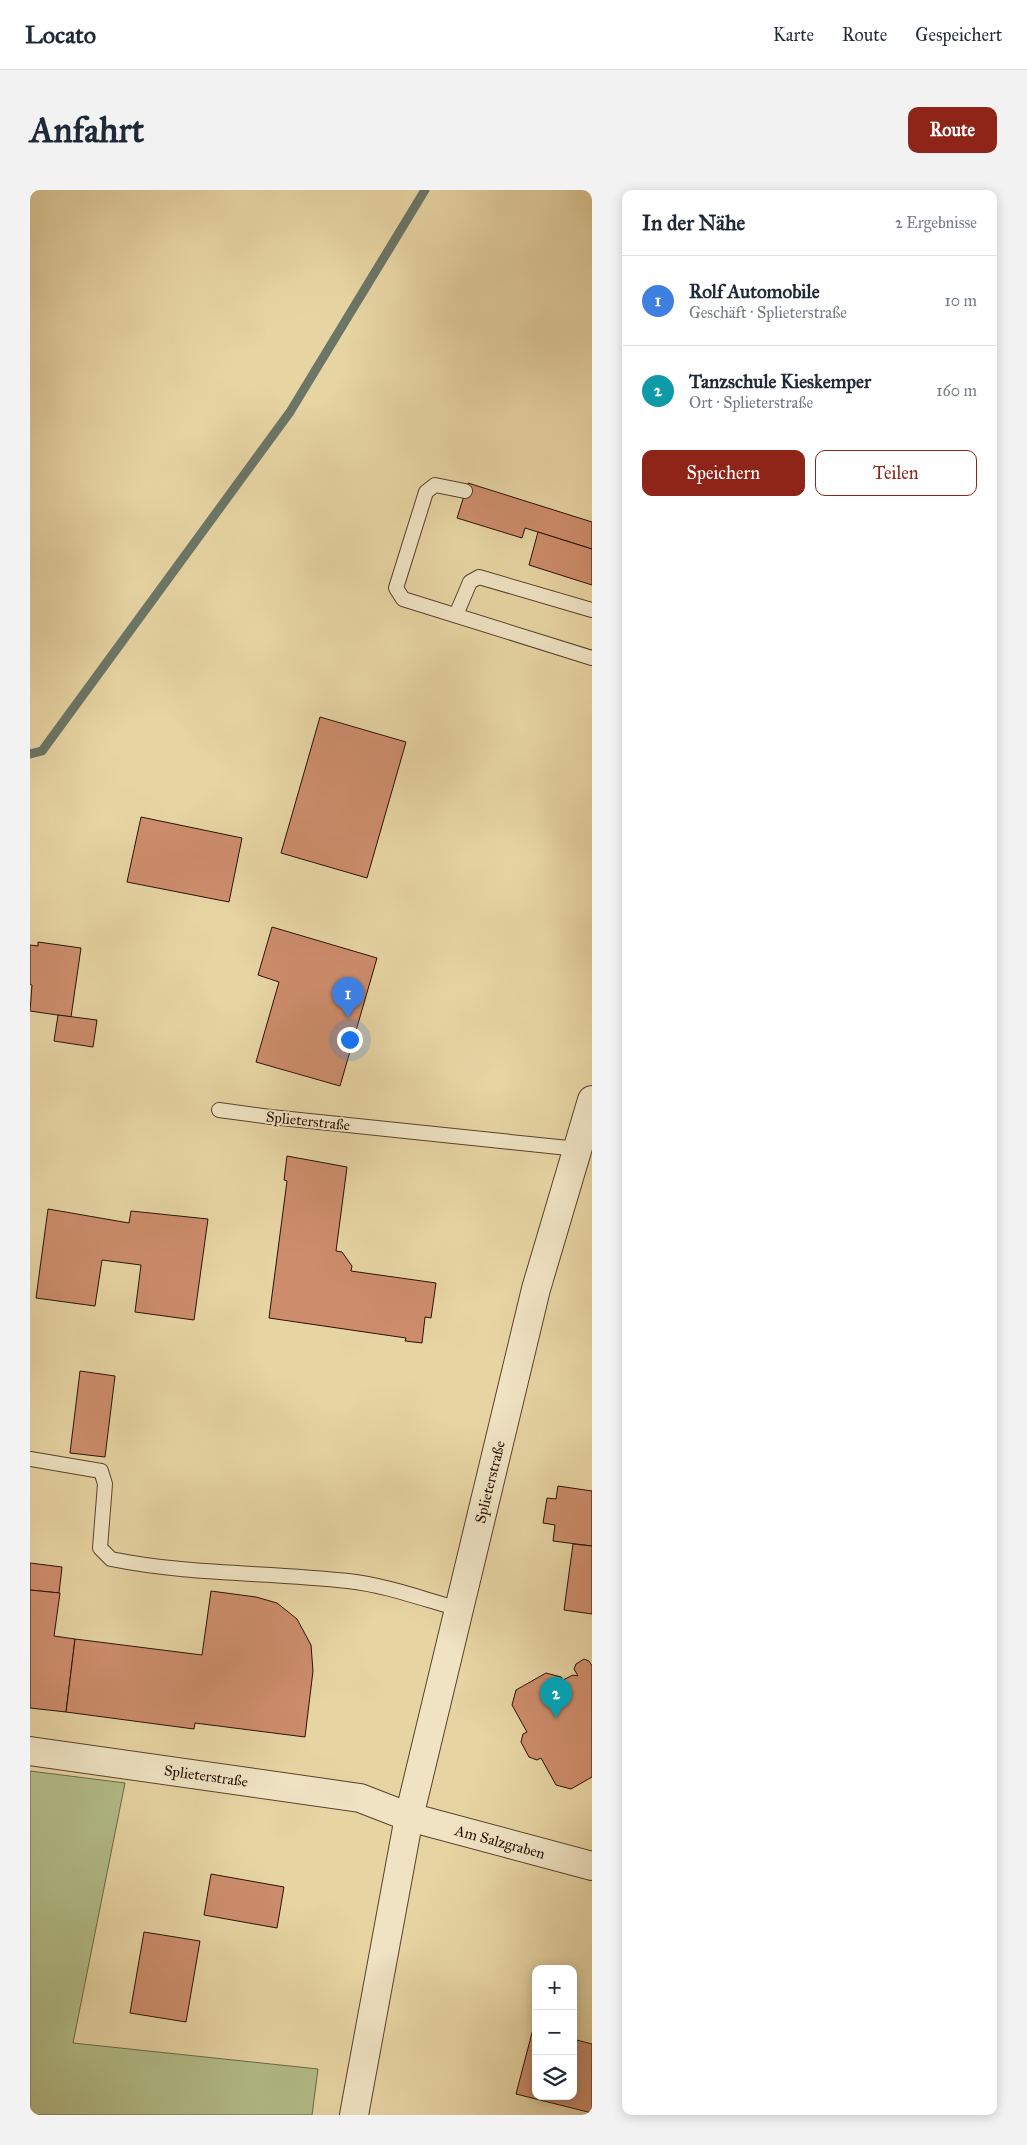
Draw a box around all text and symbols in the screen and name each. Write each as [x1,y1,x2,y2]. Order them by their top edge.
text: Locato [25,20,96,50]
text: Karte [773,24,814,46]
text: Route [842,24,887,46]
text: Gespeichert [915,24,1002,46]
button: Route [908,107,997,153]
text: Anfahrt [30,109,144,152]
text: In der Nähe [642,210,745,236]
text: 2 Ergebnisse [895,213,977,232]
text: Rolf Automobile [689,280,820,303]
text: 1 [655,291,661,310]
text: 10 m [945,291,977,310]
text: Geschäft · Splieterstraße [689,303,847,322]
text: Tanzschule Kieskemper [689,370,871,393]
text: 2 [654,381,662,400]
text: 160 m [936,381,977,400]
text: Ort · Splieterstraße [689,393,813,412]
button: Speichern [642,450,805,496]
button: Teilen [815,450,977,496]
pin: 1 [332,977,364,1018]
your location [337,1027,363,1053]
street label: Splieterstraße [265,1108,351,1134]
street label: Splieterstraße [471,1439,509,1525]
pin: 2 [540,1677,572,1718]
street label: Splieterstraße [163,1761,249,1791]
street label: Am Salzgraben [452,1821,547,1863]
map controls [532,1965,577,2100]
button: + [532,1965,577,2010]
button: − [532,2010,577,2055]
button: layers [532,2055,577,2100]

